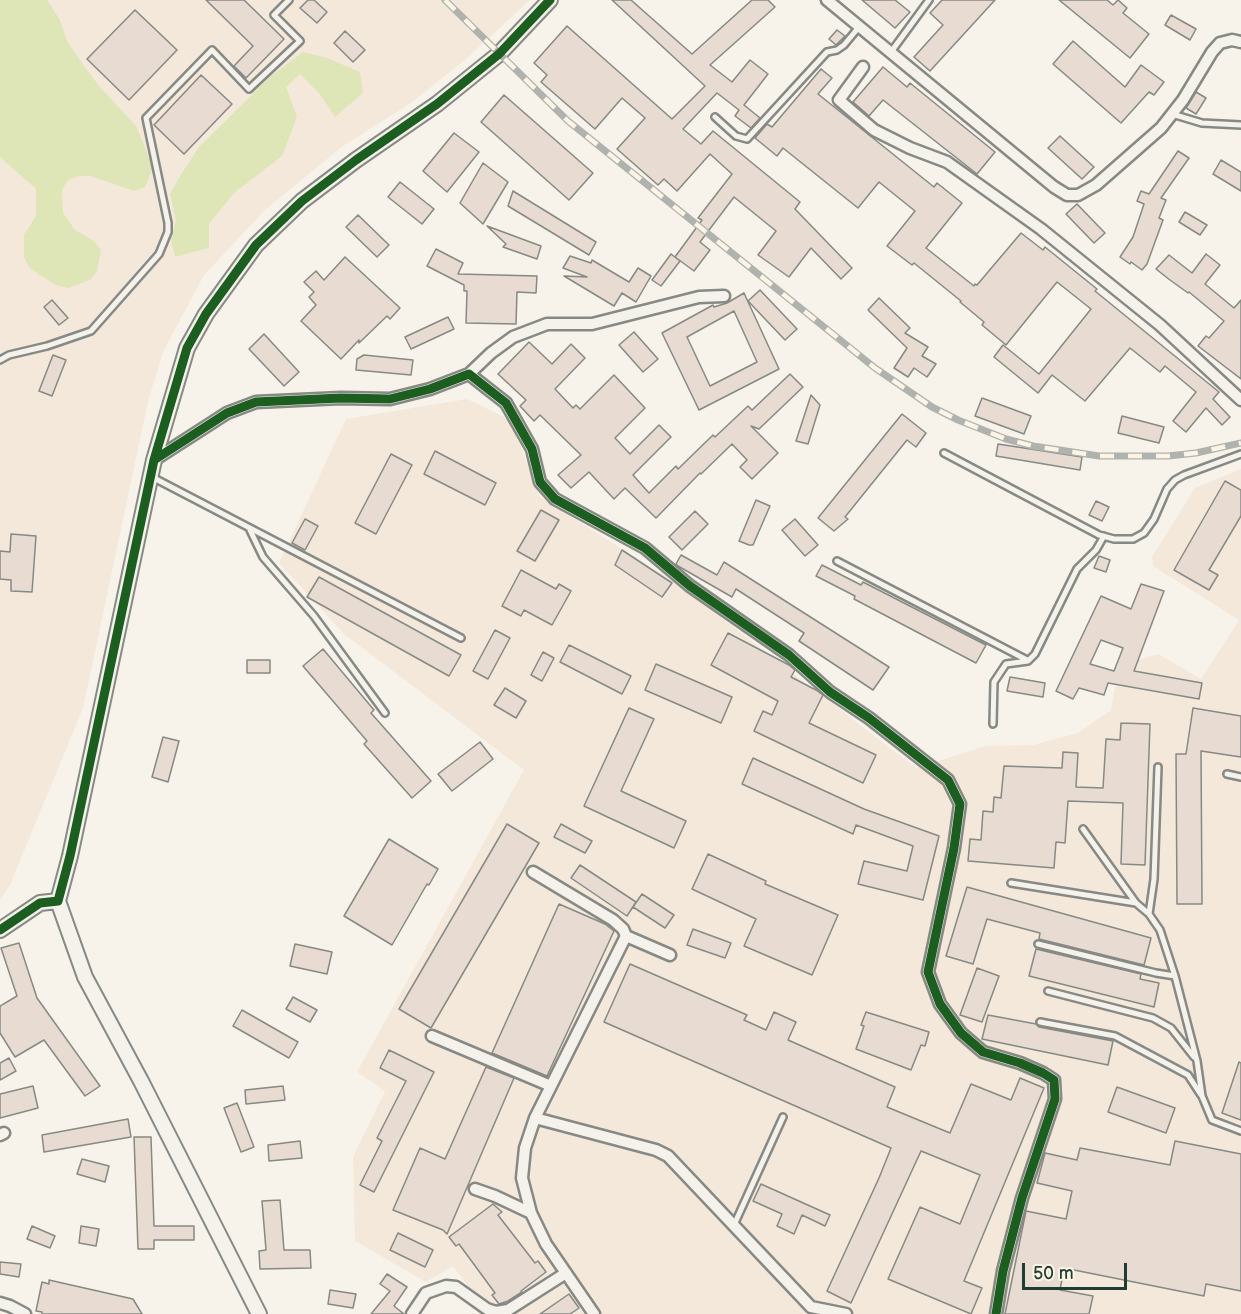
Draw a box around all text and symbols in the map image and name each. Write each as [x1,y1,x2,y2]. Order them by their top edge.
scale bar [1025,1251,1130,1289]
text: 50 m [1033,1263,1074,1284]

